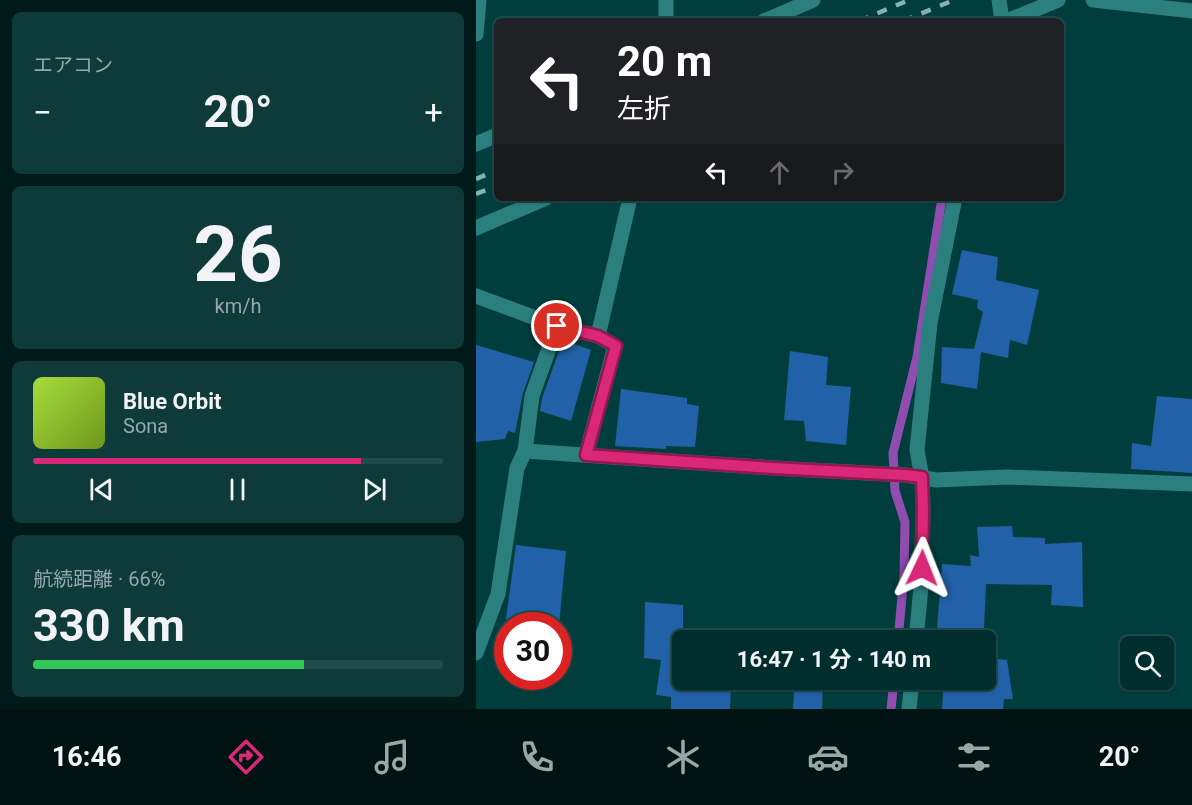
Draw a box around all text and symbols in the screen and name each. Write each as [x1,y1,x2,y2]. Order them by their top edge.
text: 20 m [617,37,712,86]
icon: left [518,42,596,120]
text: エアコン [33,53,113,77]
text: 20° [203,85,273,138]
text: − [33,93,52,132]
text: + [424,93,443,132]
text: 左折 [617,93,671,125]
icon: left [700,156,733,189]
icon: ahead [763,156,796,189]
icon: right [826,156,859,189]
text: 26 [193,209,283,300]
text: km/h [215,294,261,318]
pin [531,300,582,351]
icon: arrive [540,309,573,342]
text: Blue Orbit [123,389,221,414]
text: Sona [123,414,168,438]
icon: previous [85,473,118,506]
icon: pause [221,473,254,506]
icon: next [358,473,391,506]
position arrow [890,536,954,600]
text: 航続距離 · 66% [33,567,165,591]
text: 330 km [33,599,185,652]
speed limit sign: 30 [494,612,572,690]
map controls [1120,636,1174,690]
button: search [1120,636,1174,690]
text: 16:47 · 1 分 · 140 m [737,647,931,672]
icon: directions [225,736,267,778]
icon: music [371,736,413,778]
icon: phone [516,736,558,778]
icon: climate [662,736,704,778]
icon: car [807,736,849,778]
icon: filters [953,736,995,778]
text: 16:46 [52,741,121,773]
text: 20° [1099,741,1140,773]

